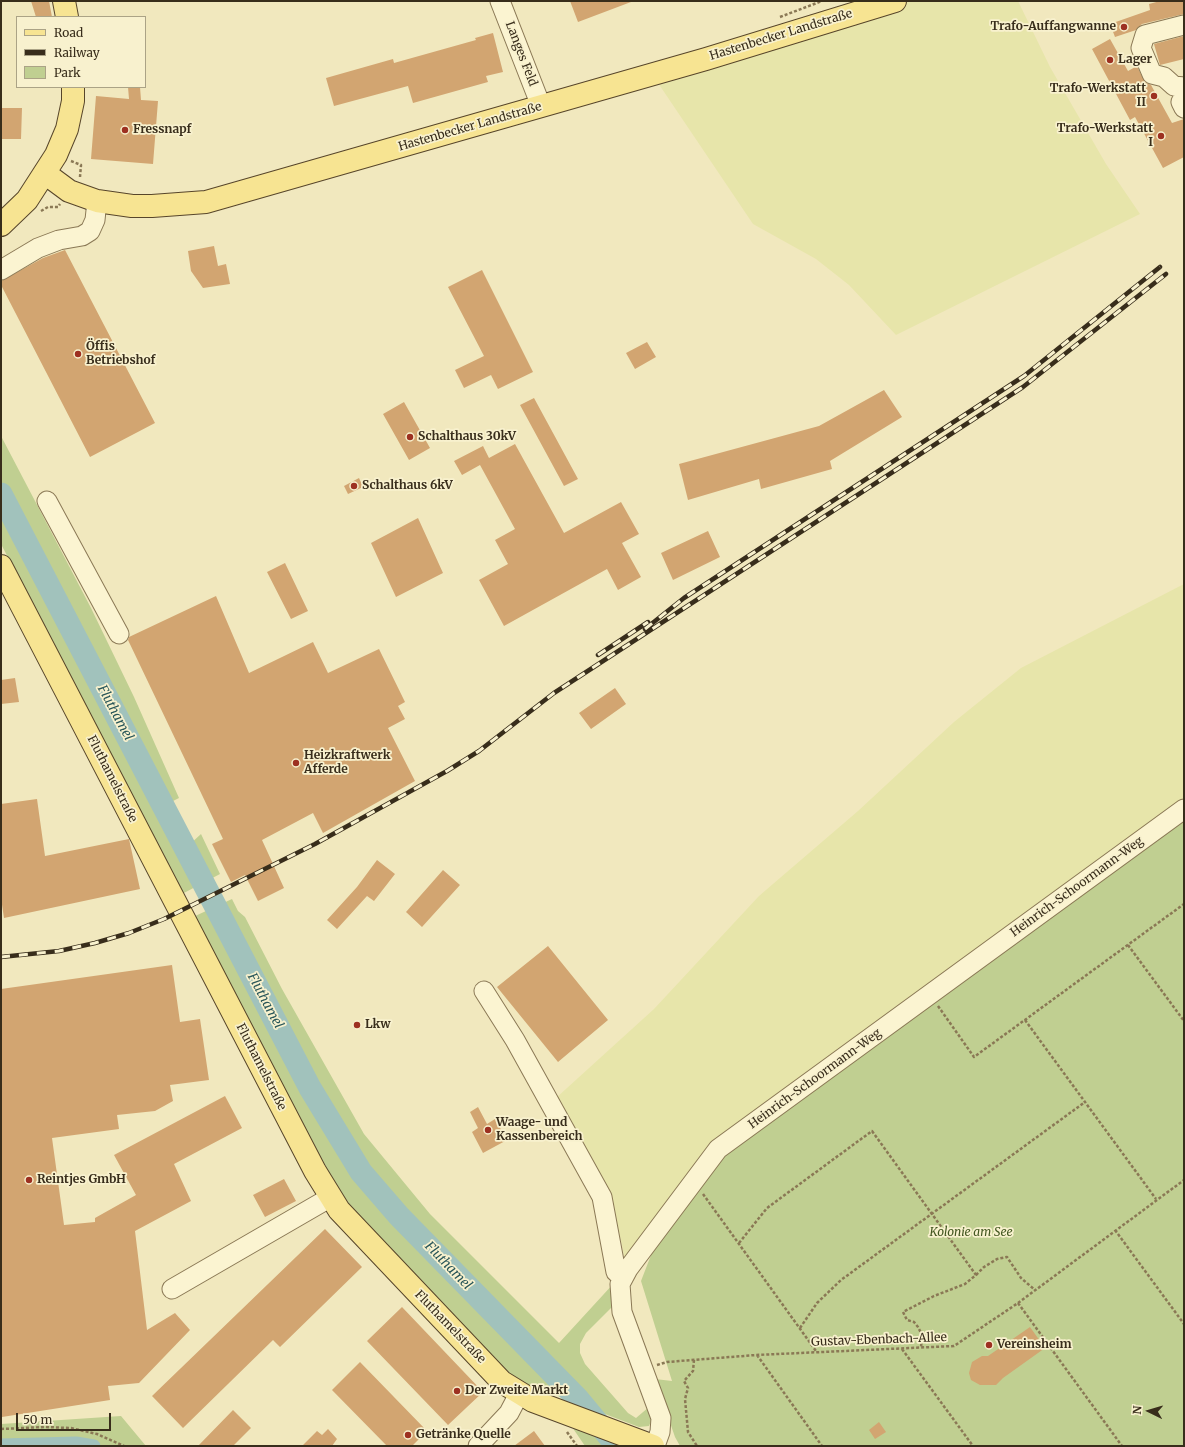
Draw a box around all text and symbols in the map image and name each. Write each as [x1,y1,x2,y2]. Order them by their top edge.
street label: Hastenbecker Landstraße [708,6,854,64]
legend [16,16,146,88]
street label: Langes Feld [502,20,540,88]
place label: Trafo-Auffangwanne [990,20,1116,34]
marker: Trafo-Auffangwanne [1119,22,1129,32]
text: Road [54,25,83,40]
text: Railway [54,45,100,60]
place label: Lager [1118,53,1152,67]
marker: Lager [1105,55,1115,65]
text: Park [54,65,81,80]
place label: Trafo-Werkstatt II [1050,82,1146,110]
marker: Trafo-Werkstatt II [1149,91,1159,101]
street label: Hastenbecker Landstraße [397,100,543,154]
place label: Trafo-Werkstatt I [1057,122,1153,150]
place label: Fressnapf [133,123,191,137]
marker: Fressnapf [120,125,130,135]
marker: Trafo-Werkstatt I [1156,131,1166,141]
place label: Öffis Betriebshof [86,340,155,368]
marker: Öffis Betriebshof [73,349,83,359]
place label: Schalthaus 30kV [418,430,516,444]
marker: Schalthaus 30kV [405,432,415,442]
place label: Schalthaus 6kV [362,479,453,493]
marker: Schalthaus 6kV [349,481,359,491]
water label: Fluthamel [94,683,136,743]
street label: Fluthamelstraße [84,733,140,825]
place label: Heizkraftwerk Afferde [304,749,390,777]
marker: Heizkraftwerk Afferde [291,758,301,768]
street label: Heinrich-Schoormann-Weg [1008,834,1146,940]
water label: Fluthamel [244,971,286,1031]
place label: Lkw [365,1018,391,1032]
marker: Lkw [352,1020,362,1030]
street label: Fluthamelstraße [233,1021,289,1113]
street label: Heinrich-Schoormann-Weg [746,1026,884,1132]
place label: Waage- und Kassenbereich [496,1116,582,1144]
marker: Waage- und Kassenbereich [483,1125,493,1135]
place label: Reintjes GmbH [37,1173,126,1187]
marker: Reintjes GmbH [24,1175,34,1185]
park label: Kolonie am See [929,1226,1013,1240]
water label: Fluthamel [421,1239,475,1293]
street label: Fluthamelstraße [412,1288,488,1366]
street label: Gustav-Ebenbach-Allee [811,1330,947,1350]
place label: Vereinsheim [997,1338,1072,1352]
marker: Vereinsheim [984,1340,994,1350]
place label: Der Zweite Markt [465,1384,568,1398]
marker: Der Zweite Markt [452,1386,462,1396]
north arrow [1129,1391,1169,1431]
scale bar [18,1405,113,1431]
text: N [1130,1405,1144,1415]
text: 50 m [23,1412,52,1427]
place label: Getränke Quelle [416,1428,511,1442]
marker: Getränke Quelle [403,1430,413,1440]

